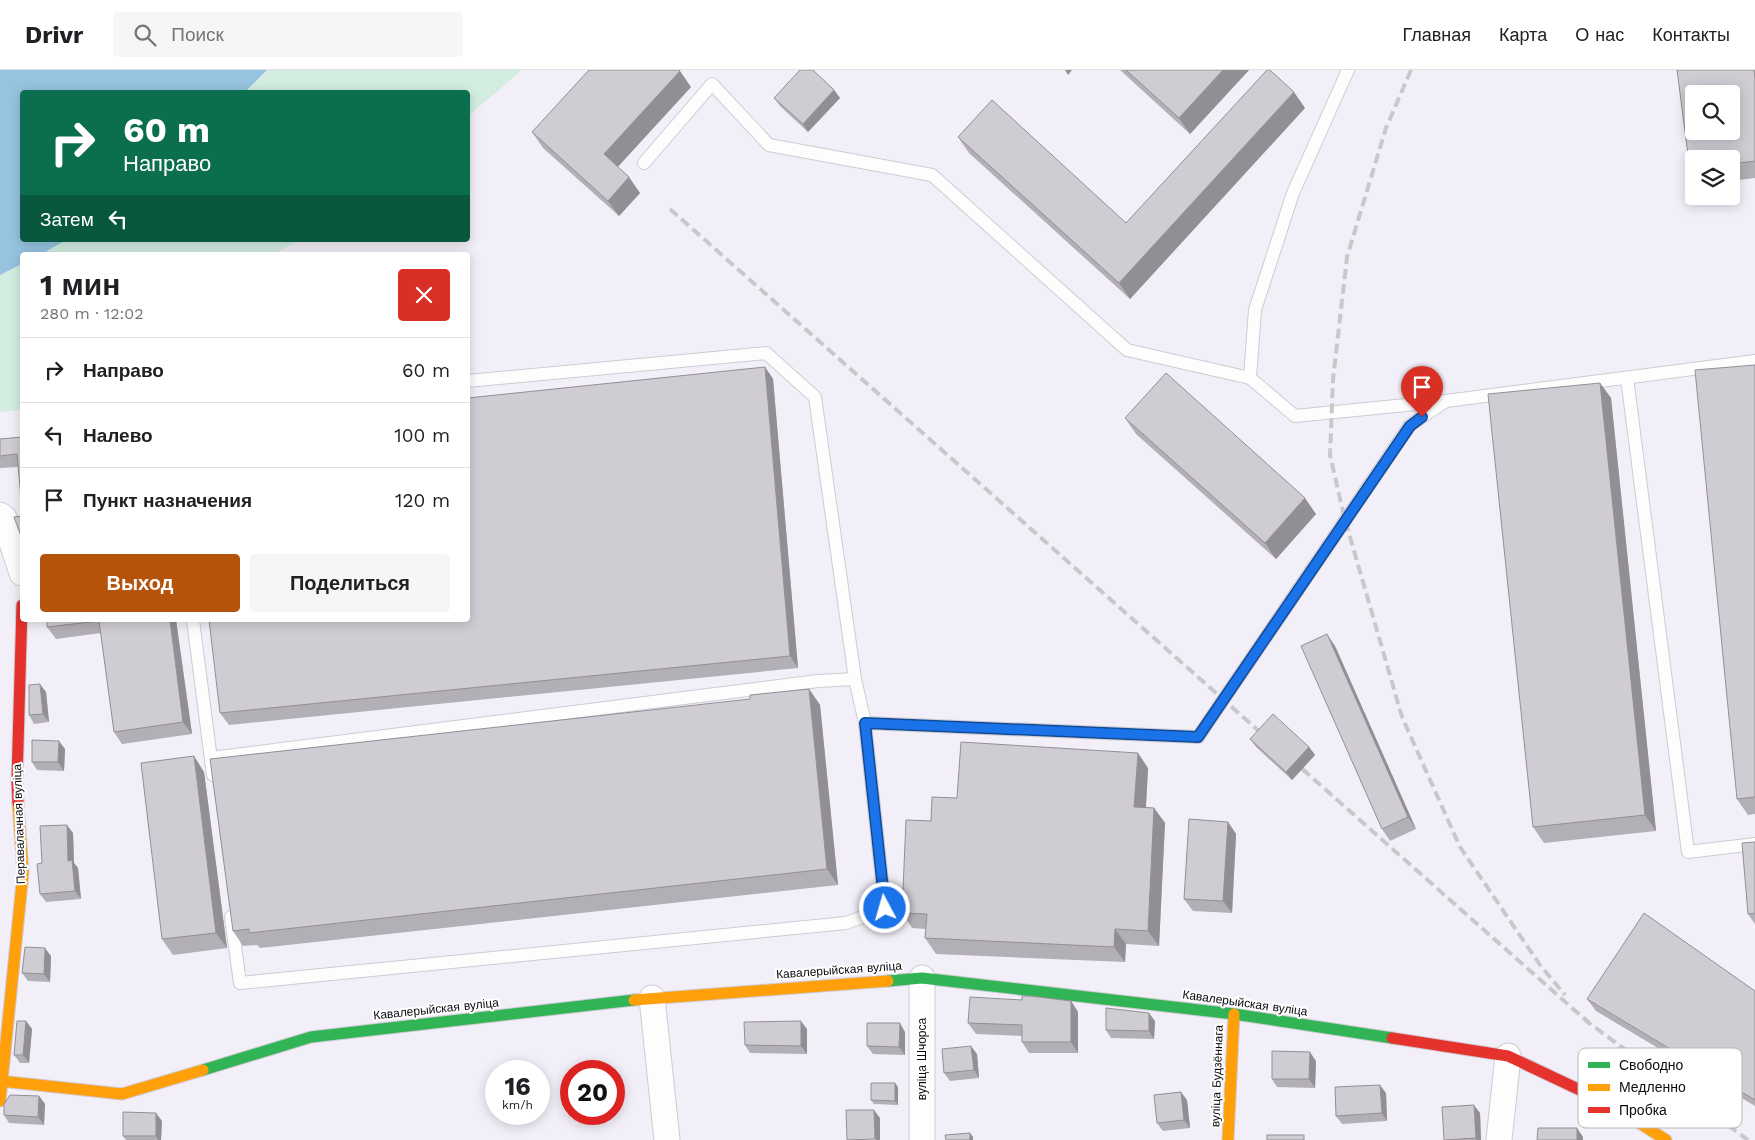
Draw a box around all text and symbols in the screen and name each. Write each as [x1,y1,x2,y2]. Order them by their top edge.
search box [113,12,463,57]
text: Drivr [25,21,83,49]
icon: search [131,21,159,49]
text: Поиск [171,23,224,46]
text: Главная [1402,24,1471,45]
text: Карта [1499,24,1547,45]
text: О нас [1575,24,1624,45]
text: Контакты [1652,24,1730,45]
map controls [1685,85,1740,205]
button: search [1685,85,1740,140]
text: 60 m [123,109,210,151]
icon: right [40,110,105,175]
button: layers [1685,150,1740,205]
text: Направо [123,151,211,176]
icon: left [104,205,132,233]
text: Затем [40,208,94,231]
text: 1 мин [40,267,120,302]
button: close [398,269,450,321]
text: 280 m · 12:02 [40,304,144,323]
icon: right [40,356,68,384]
text: Направо [83,359,164,382]
text: 60 m [402,359,450,382]
pin [1401,366,1443,417]
icon: arrive [1408,373,1436,401]
icon: left [40,421,68,449]
text: Налево [83,424,153,447]
text: 100 m [394,424,450,447]
icon: arrive [40,486,68,514]
text: Пункт назначения [83,489,252,512]
text: 120 m [395,489,450,512]
button: Выход [40,554,240,612]
button: Поделиться [250,554,450,612]
street label: Перавалачная вуліца [10,763,28,884]
position arrow [858,881,910,933]
street label: Кавалерыйская вуліца [776,959,903,981]
street label: Кавалерыйская вуліца [1182,987,1309,1019]
street label: Кавалерыйская вуліца [373,995,500,1023]
street label: вуліца Шчорса [915,1017,929,1100]
street label: вуліца Будзённага [1208,1024,1226,1127]
legend [1578,1048,1742,1128]
text: Свободно [1619,1057,1684,1073]
speed limit sign: 20 [560,1060,625,1125]
text: 16 [504,1072,531,1101]
text: Медленно [1619,1079,1686,1095]
text: km/h [502,1098,533,1112]
text: Пробка [1619,1102,1667,1118]

